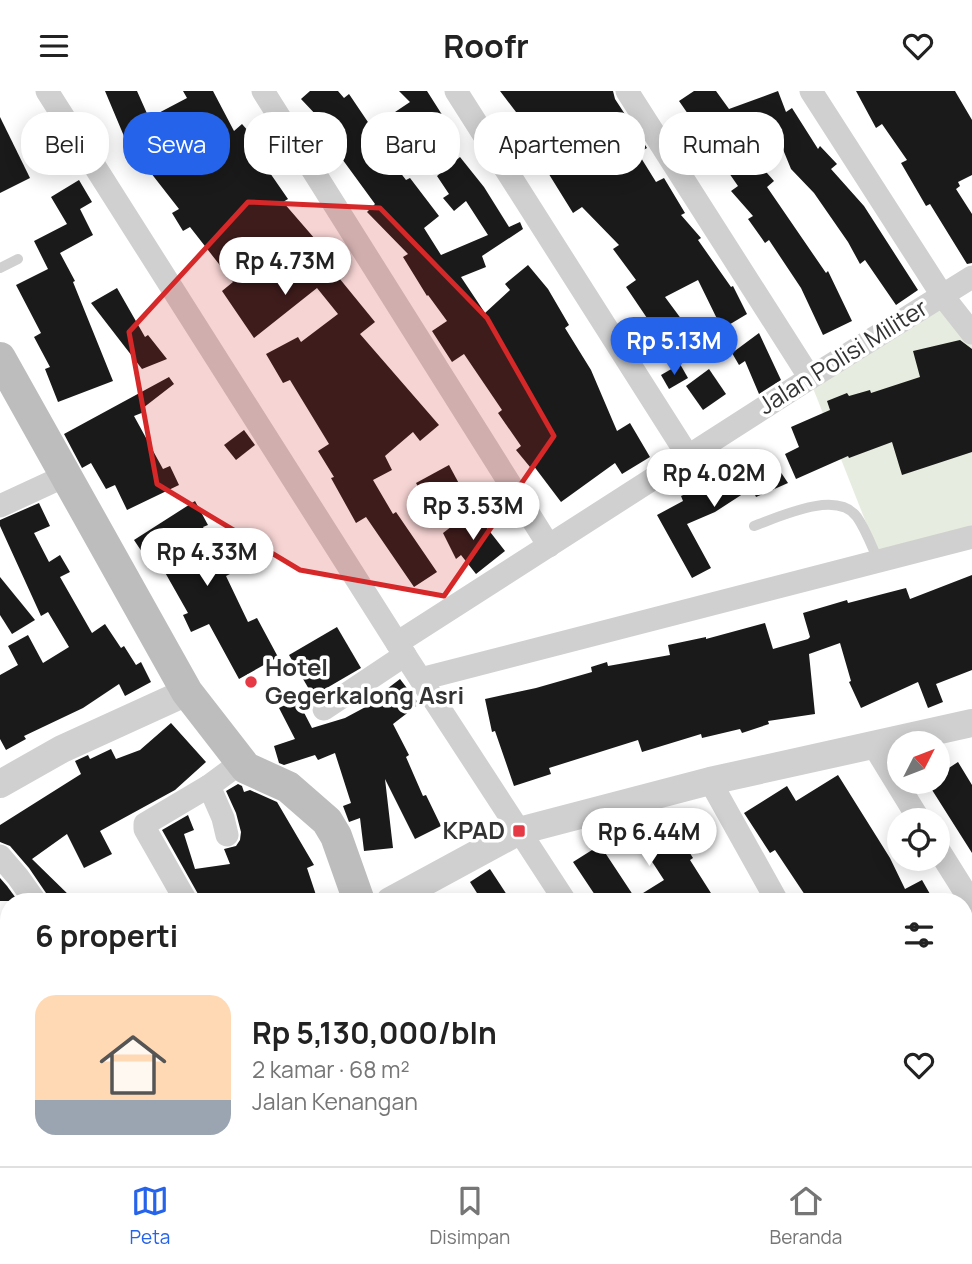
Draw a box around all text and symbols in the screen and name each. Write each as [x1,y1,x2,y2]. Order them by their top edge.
text: Roofr [443,24,529,68]
icon: menu [35,27,73,65]
icon: heart [899,27,937,65]
chip: Beli [21,112,109,175]
chip: Sewa [123,112,230,175]
chip: Filter [244,112,347,175]
chip: Baru [361,112,460,175]
chip: Apartemen [474,112,645,175]
chip: Rumah [659,112,784,175]
pin: Rp 4.73M [213,237,357,297]
text: Rp 4.73M [235,244,335,276]
street label: Jalan Polisi Militer [751,290,934,421]
pin: Rp 5.13M [602,317,746,377]
text: Rp 5.13M [627,324,721,356]
pin: Rp 4.02M [642,449,786,509]
text: Rp 4.02M [663,456,765,488]
pin: Rp 3.53M [401,483,545,542]
text: Rp 3.53M [423,489,523,521]
pin: Rp 4.33M [135,529,279,588]
text: Rp 4.33M [157,535,257,567]
place label: Hotel Gegerkalong Asri [265,650,464,711]
marker: Hotel Gegerkalong Asri [243,674,259,690]
north arrow [887,731,950,795]
map controls [887,731,950,871]
button: locate [887,808,950,871]
pin: Rp 6.44M [577,809,721,868]
place label: KPAD [442,813,505,846]
text: Rp 6.44M [598,815,700,847]
marker: KPAD [511,823,527,839]
text: 6 properti [35,915,178,956]
icon: filters [900,916,938,954]
text: Rp 5,130,000/bln [252,1012,497,1053]
icon: home [91,1023,175,1107]
icon: heart [900,1046,938,1084]
text: 2 kamar · 68 m² [252,1053,410,1085]
text: Jalan Kenangan [252,1085,418,1117]
tab: Peta [130,1182,170,1250]
tab: Disimpan [430,1182,510,1250]
tab: Beranda [770,1182,842,1250]

